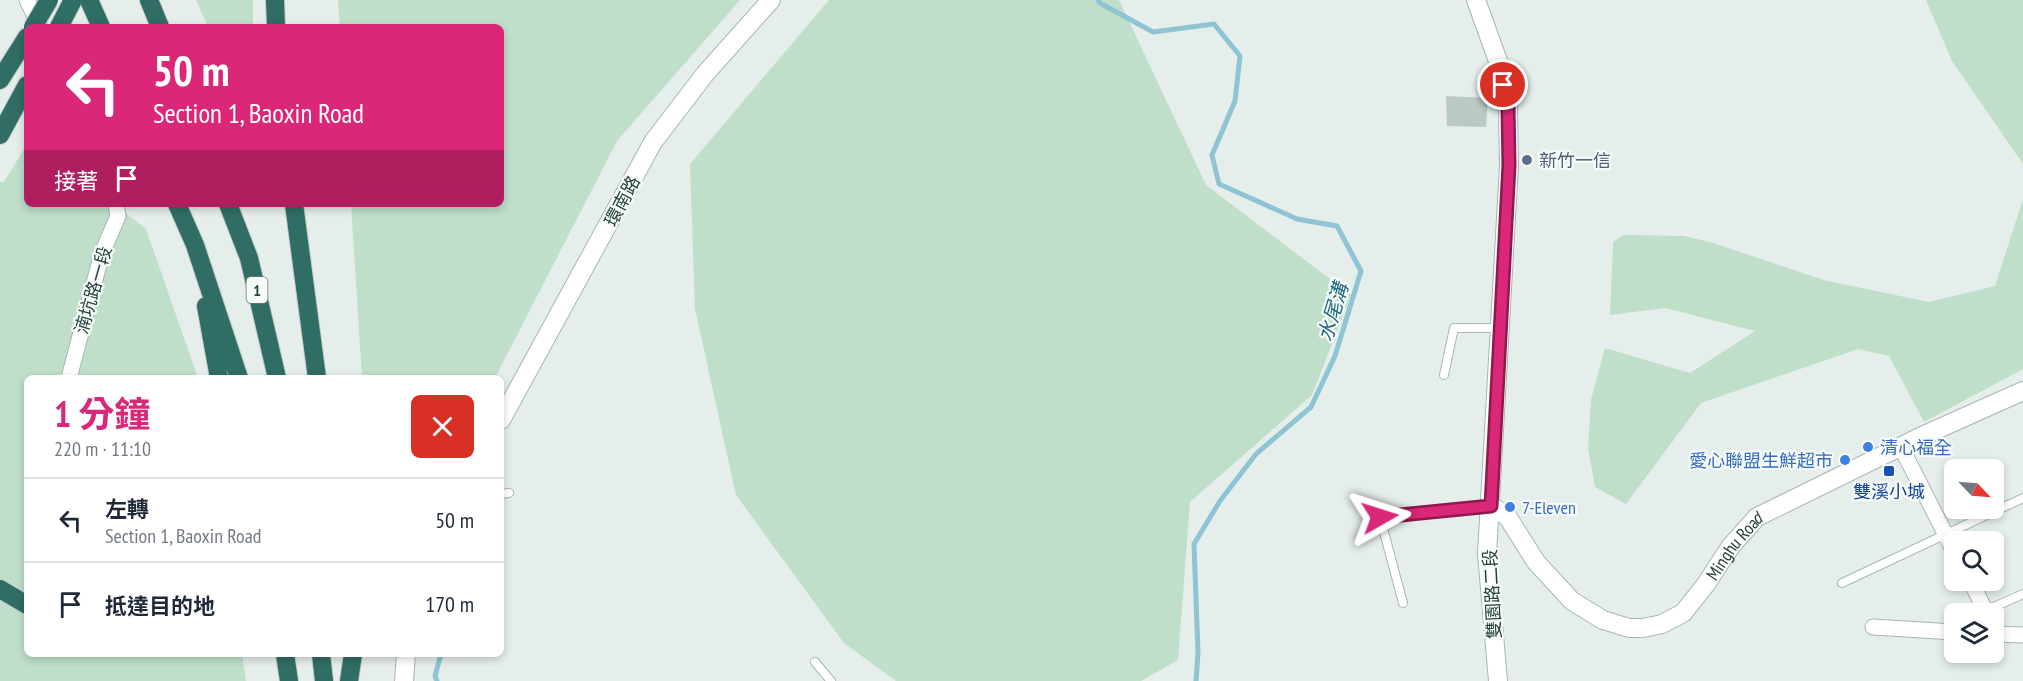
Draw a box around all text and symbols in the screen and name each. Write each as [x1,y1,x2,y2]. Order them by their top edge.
text: 50 m [153,43,230,98]
icon: left [54,48,132,126]
pin [1477,59,1528,110]
icon: arrive [1486,68,1519,101]
text: Section 1, Baoxin Road [153,96,364,130]
place label: 新竹一信 [1539,149,1611,172]
marker: 新竹一信 [1520,153,1534,167]
icon: arrive [110,162,143,195]
text: 接著 [54,167,98,195]
street label: 環南路 [599,172,645,230]
street label: 湳坑路一段 [70,244,116,336]
road number: 1 [246,277,268,303]
water label: 水尾溝 [1312,277,1355,344]
text: 1 分鐘 [54,390,151,437]
button: close [411,395,474,458]
text: 220 m · 11:10 [54,436,151,462]
place label: 清心福全 [1880,436,1952,459]
marker: 清心福全 [1861,440,1875,454]
place label: 愛心聯盟生鮮超市 [1689,449,1833,472]
marker: 愛心聯盟生鮮超市 [1838,453,1852,467]
north arrow [1944,459,2004,519]
map controls [1944,459,2004,663]
marker: 雙溪小城 [1882,464,1896,478]
place label: 雙溪小城 [1853,480,1925,503]
position arrow [1348,485,1412,549]
text: 左轉 [105,495,149,523]
place label: 7-Eleven [1522,496,1576,519]
marker: 7-Eleven [1503,500,1517,514]
icon: left [54,504,87,537]
street label: Minghu Road [1700,505,1766,584]
text: 50 m [435,506,474,534]
text: Section 1, Baoxin Road [105,523,261,549]
button: search [1944,531,2004,591]
street label: 雙園路二段 [1478,548,1506,640]
icon: arrive [54,588,87,621]
text: 170 m [425,590,474,618]
text: 抵達目的地 [105,592,215,620]
button: layers [1944,603,2004,663]

